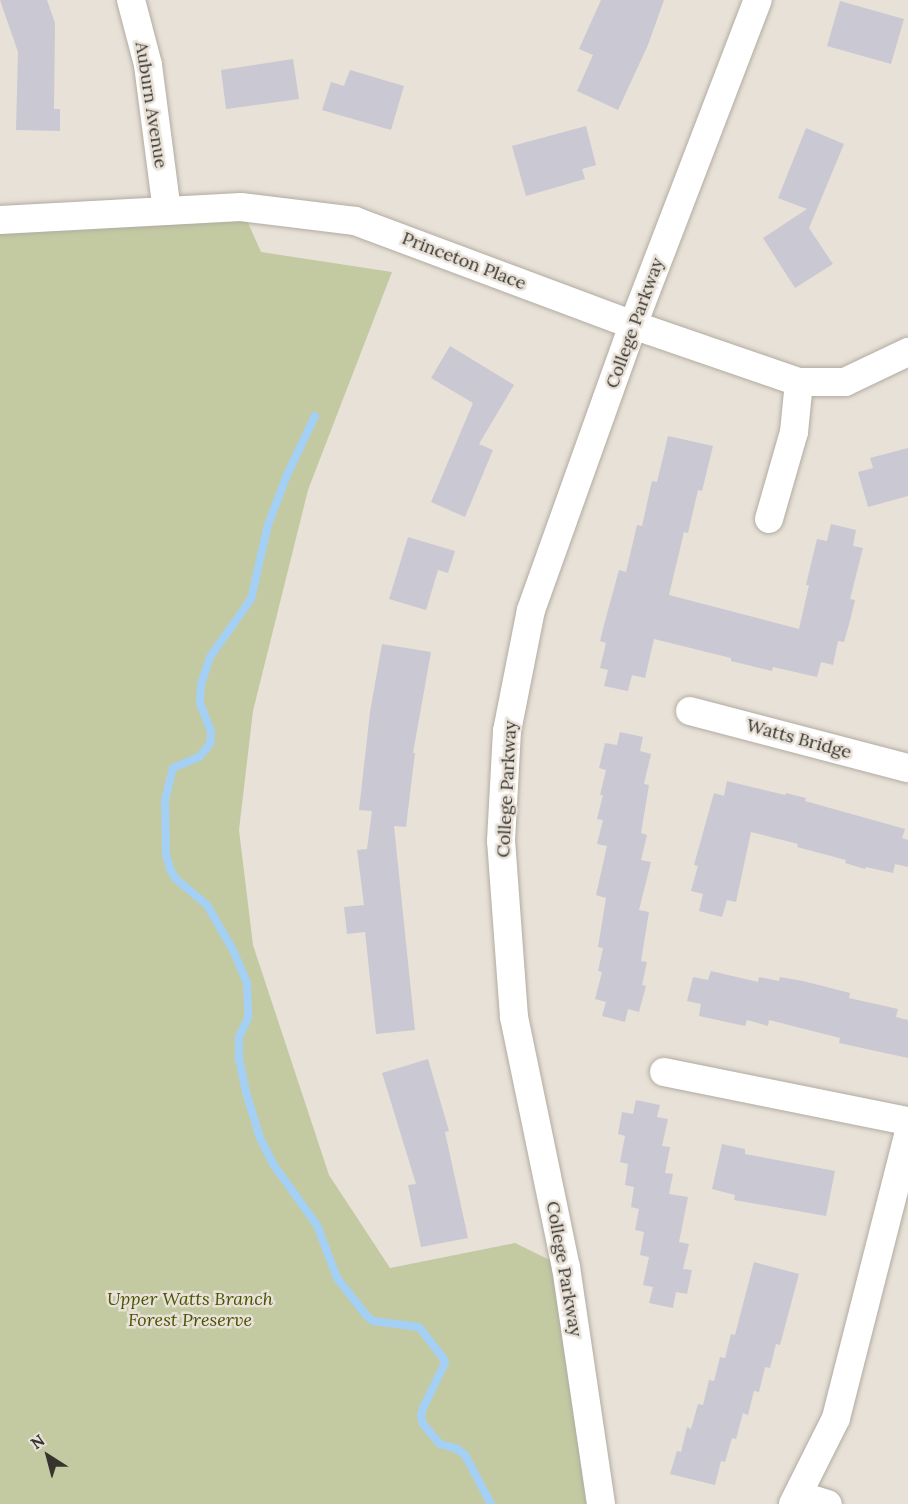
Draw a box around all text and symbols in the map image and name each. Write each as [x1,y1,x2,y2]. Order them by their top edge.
street label: Auburn Avenue [130,40,172,170]
street label: Princeton Place [399,227,529,295]
street label: College Parkway [601,255,669,391]
street label: Watts Bridge [744,715,854,763]
street label: College Parkway [493,720,521,858]
street label: College Parkway [541,1200,587,1338]
park label: Upper Watts Branch Forest Preserve [107,1289,273,1332]
north arrow [18,1426,78,1486]
text: N [27,1430,48,1453]

